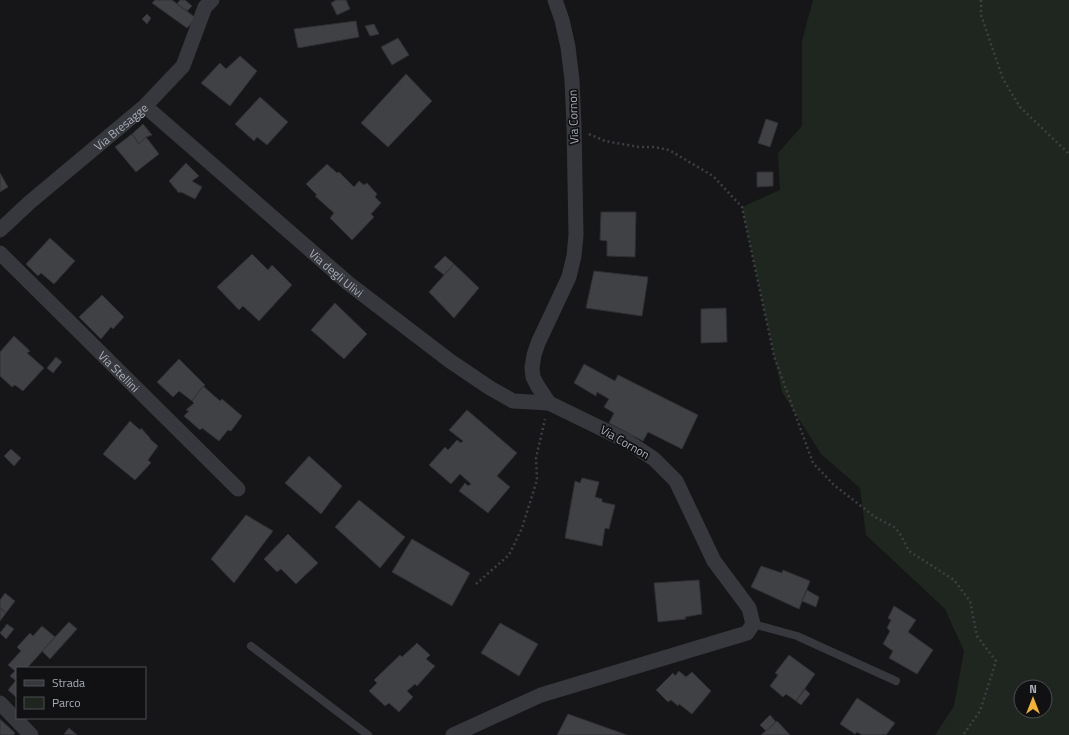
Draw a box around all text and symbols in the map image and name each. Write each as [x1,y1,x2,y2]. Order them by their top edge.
street label: Via Cornon [563,89,583,145]
street label: Via Bresagge [89,98,152,155]
street label: Via degli Ulivi [305,244,368,301]
street label: Via Stellini [94,346,145,396]
street label: Via Cornon [597,420,653,464]
legend [16,667,146,719]
text: Strada [52,673,85,692]
north arrow [1013,679,1053,719]
text: N [1029,681,1037,697]
text: Parco [52,693,81,712]

